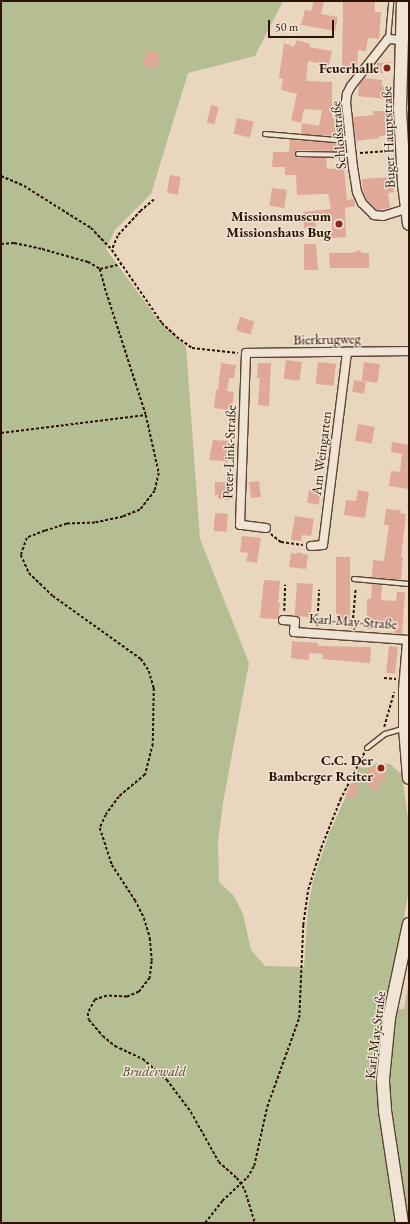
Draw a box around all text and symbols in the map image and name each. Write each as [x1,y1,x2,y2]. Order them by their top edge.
scale bar [270,12,336,38]
text: 50 m [275,19,298,35]
place label: Feuerhalle [319,60,379,76]
marker: Feuerhalle [382,63,392,73]
street label: Buger Hauptstraße [378,86,398,188]
street label: Schloßstraße [327,100,349,170]
place label: Missionsmuseum Missionshaus Bug [226,208,331,240]
marker: Missionsmuseum Missionshaus Bug [334,219,344,229]
street label: Bierkrugweg [293,330,361,348]
street label: Peter-Link-Straße [219,405,239,499]
street label: Am Weingarten [308,410,334,496]
street label: Karl-May-Straße [308,610,398,632]
place label: C.C. Der Bamberger Reiter [268,752,373,784]
marker: C.C. Der Bamberger Reiter [376,763,386,773]
street label: Karl-May-Straße [361,990,389,1080]
park label: Bruderwald [122,1063,186,1079]

